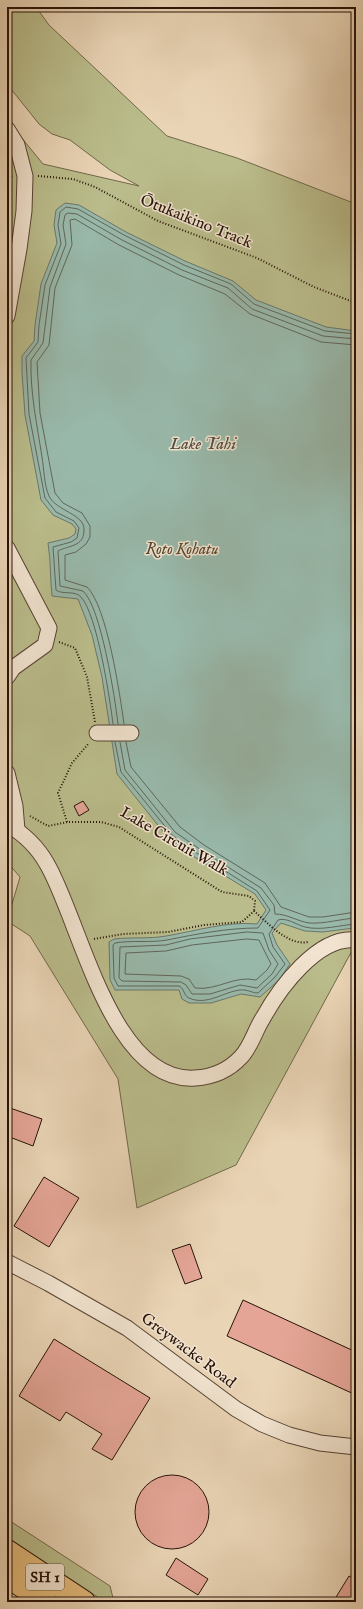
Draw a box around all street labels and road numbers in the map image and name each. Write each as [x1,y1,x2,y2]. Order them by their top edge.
street label: Ōtukaikino Track [137,190,255,254]
street label: Lake Circuit Walk [116,803,232,881]
street label: Greywacke Road [137,1309,240,1393]
road number: SH 1 [26,1564,64,1590]

